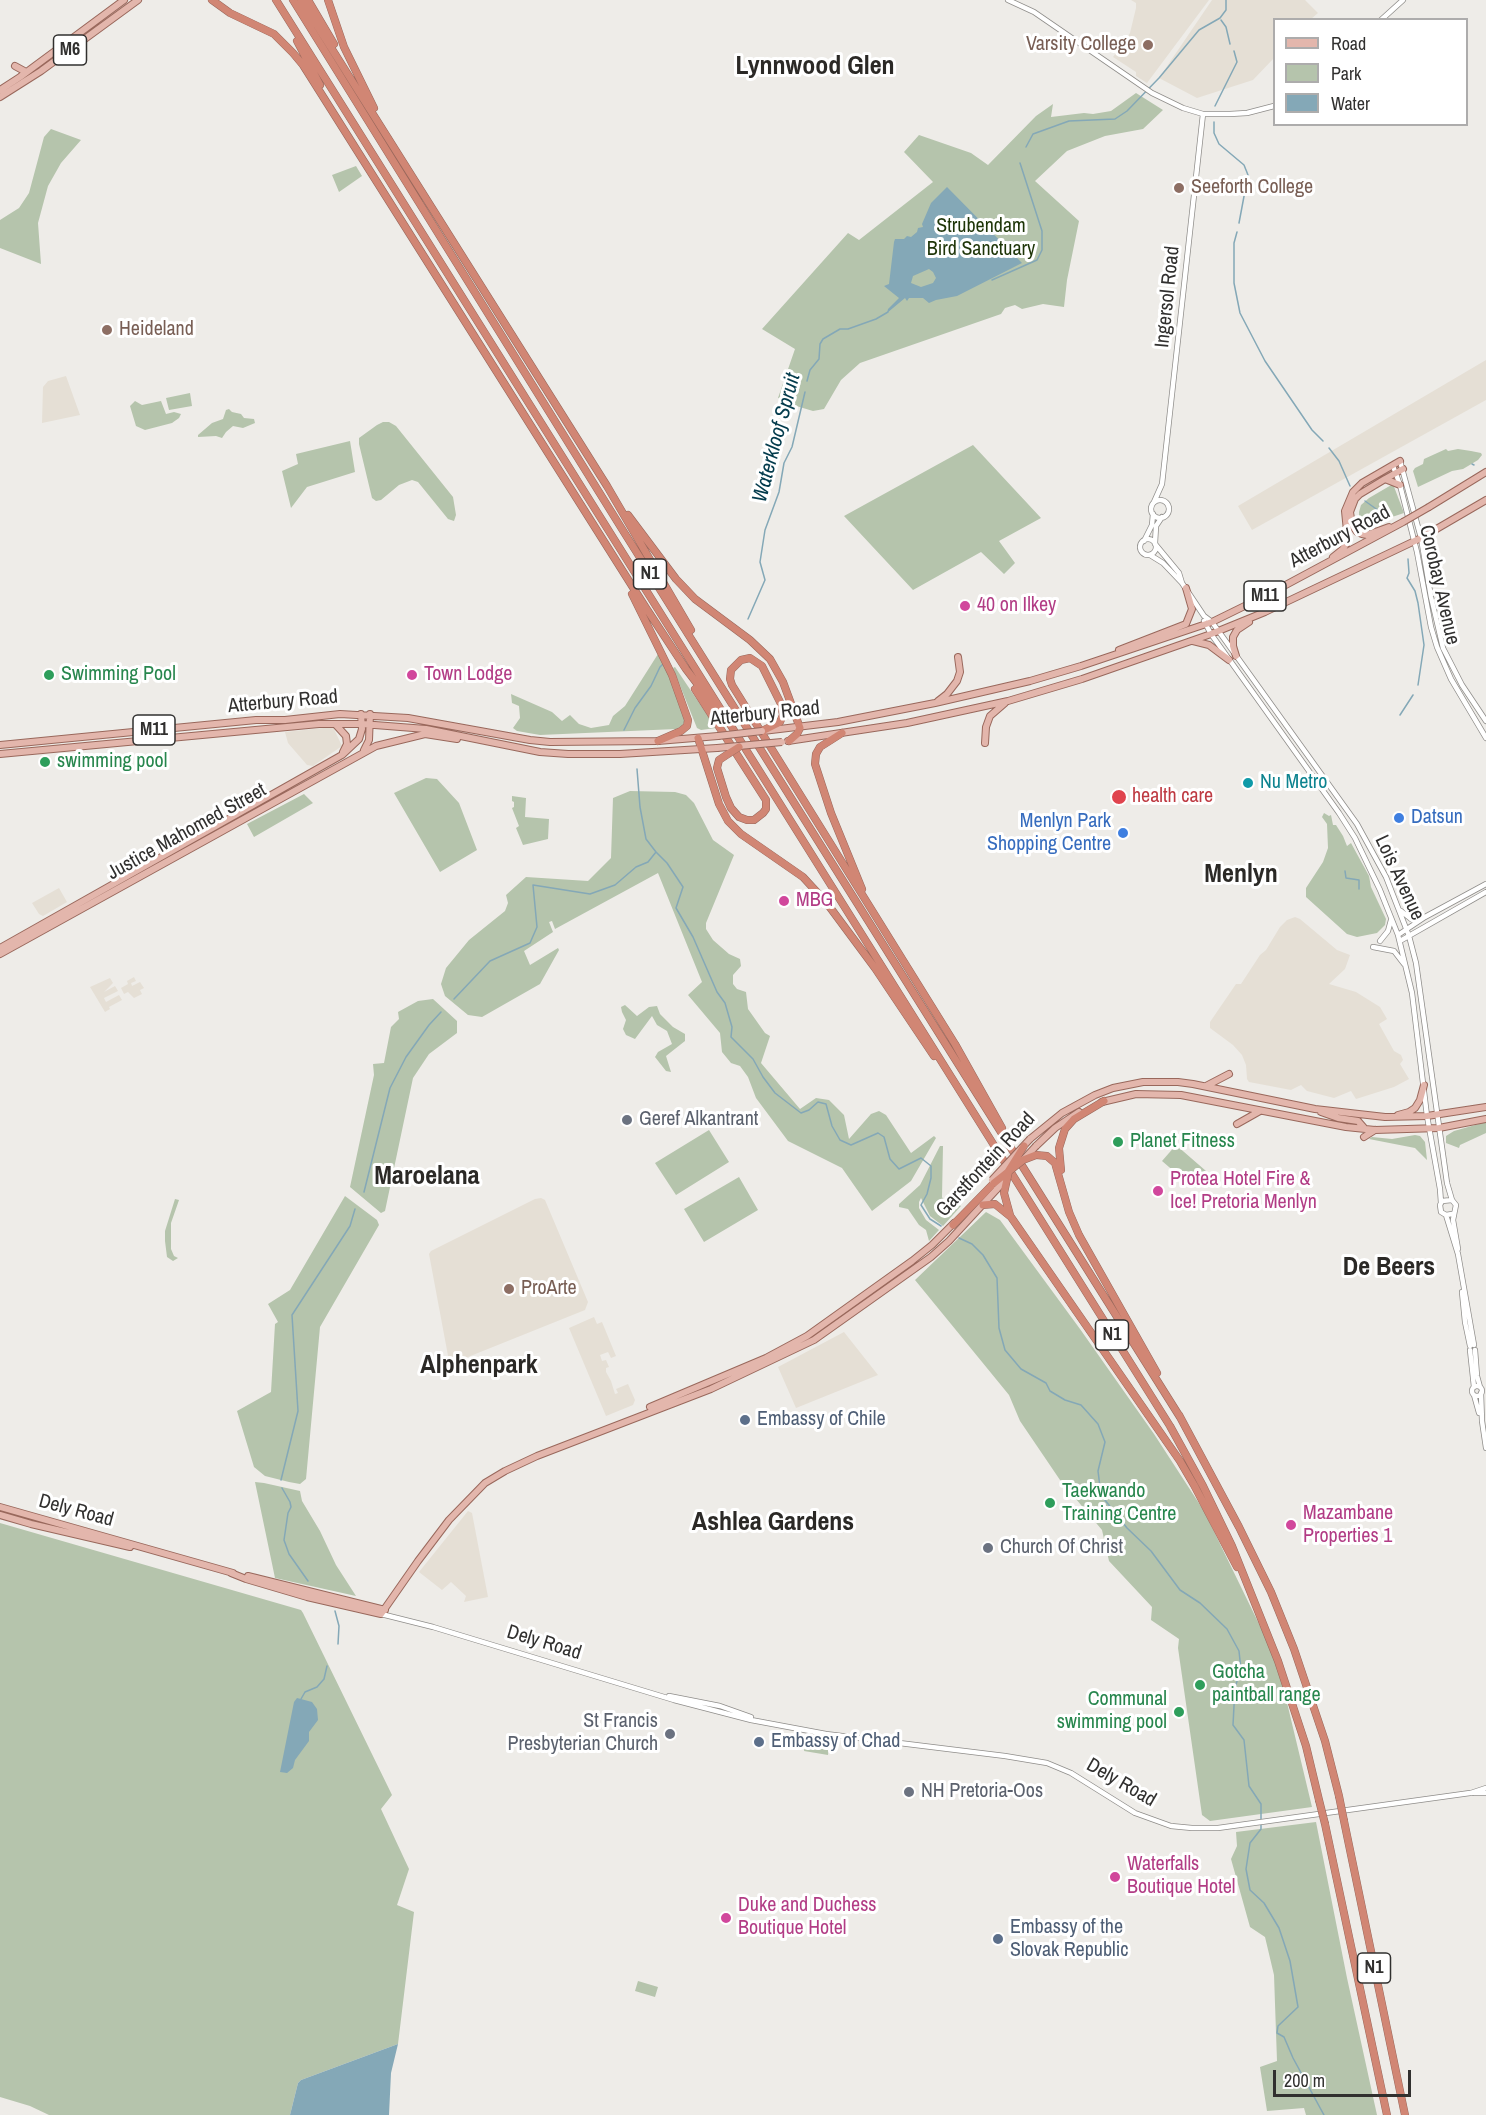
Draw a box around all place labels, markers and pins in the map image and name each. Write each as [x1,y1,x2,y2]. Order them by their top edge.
place label: Varsity College [1026,33,1136,57]
marker: Varsity College [1141,38,1155,52]
place label: Seeforth College [1191,176,1313,200]
marker: Seeforth College [1172,181,1186,195]
place label: Heideland [119,318,194,342]
marker: Heideland [100,323,114,337]
place label: 40 on Ilkey [977,594,1056,618]
marker: 40 on Ilkey [958,599,972,613]
place label: Swimming Pool [61,663,176,687]
place label: Town Lodge [424,663,512,687]
marker: Swimming Pool [42,668,56,682]
marker: Town Lodge [405,668,419,682]
place label: swimming pool [57,750,167,774]
marker: swimming pool [38,755,52,769]
place label: Nu Metro [1260,771,1327,795]
marker: Nu Metro [1241,776,1255,790]
place label: health care [1132,785,1213,809]
marker: health care [1110,788,1128,806]
place label: Datsun [1411,806,1463,830]
place label: Menlyn Park Shopping Centre [987,810,1111,857]
marker: Datsun [1392,811,1406,825]
marker: Menlyn Park Shopping Centre [1116,826,1130,840]
place label: MBG [796,889,833,913]
marker: MBG [777,894,791,908]
place label: Geref Alkantrant [639,1108,758,1132]
marker: Geref Alkantrant [620,1113,634,1127]
place label: Planet Fitness [1130,1130,1235,1154]
marker: Planet Fitness [1111,1135,1125,1149]
place label: Protea Hotel Fire & Ice! Pretoria Menlyn [1170,1168,1317,1215]
marker: Protea Hotel Fire & Ice! Pretoria Menlyn [1151,1184,1165,1198]
place label: ProArte [521,1277,577,1301]
marker: ProArte [502,1282,516,1296]
place label: Embassy of Chile [757,1408,886,1432]
marker: Embassy of Chile [738,1413,752,1427]
place label: Taekwando Training Centre [1062,1480,1176,1527]
marker: Taekwando Training Centre [1043,1496,1057,1510]
place label: Mazambane Properties 1 [1303,1502,1393,1549]
marker: Mazambane Properties 1 [1284,1518,1298,1532]
place label: Church Of Christ [1000,1536,1123,1560]
marker: Church Of Christ [981,1541,995,1555]
place label: Gotcha paintball range [1212,1661,1320,1708]
marker: Gotcha paintball range [1193,1678,1207,1692]
place label: Communal swimming pool [1057,1688,1167,1735]
marker: Communal swimming pool [1172,1705,1186,1719]
place label: St Francis Presbyterian Church [508,1710,658,1757]
marker: St Francis Presbyterian Church [663,1727,677,1741]
place label: Embassy of Chad [771,1730,900,1754]
marker: Embassy of Chad [752,1735,766,1749]
place label: NH Pretoria-Oos [921,1780,1043,1804]
marker: NH Pretoria-Oos [902,1785,916,1799]
place label: Waterfalls Boutique Hotel [1127,1853,1235,1900]
marker: Waterfalls Boutique Hotel [1108,1870,1122,1884]
place label: Duke and Duchess Boutique Hotel [738,1894,877,1941]
marker: Duke and Duchess Boutique Hotel [719,1911,733,1925]
place label: Embassy of the Slovak Republic [1010,1916,1128,1963]
marker: Embassy of the Slovak Republic [991,1932,1005,1946]

